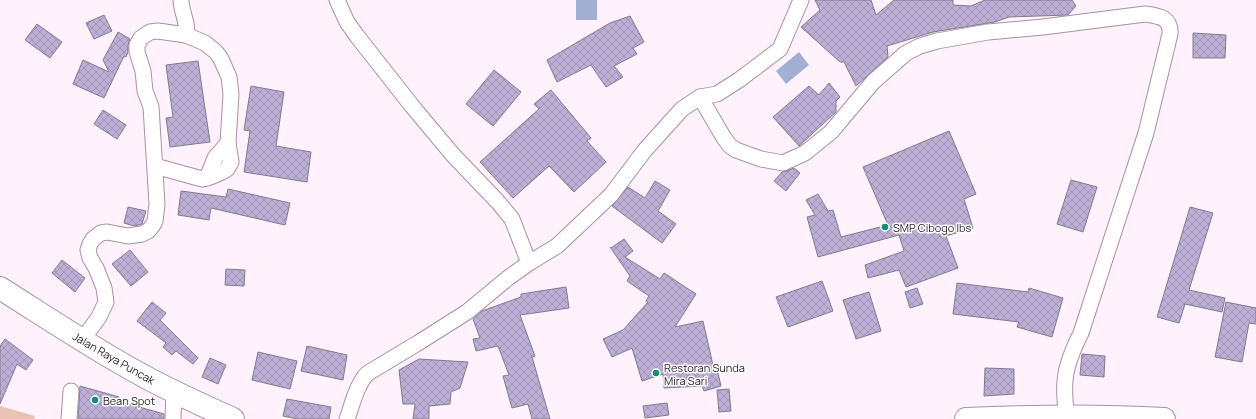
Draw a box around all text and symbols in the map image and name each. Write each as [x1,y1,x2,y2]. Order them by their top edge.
place label: SMP Cibogo Ibs [893,220,972,235]
marker: SMP Cibogo Ibs [880,222,890,232]
street label: Jalan Raya Puncak [70,328,158,388]
place label: Restoran Sunda Mira Sari [664,360,745,388]
marker: Restoran Sunda Mira Sari [651,368,661,378]
place label: Bean Spot [103,393,155,408]
marker: Bean Spot [90,395,100,405]

